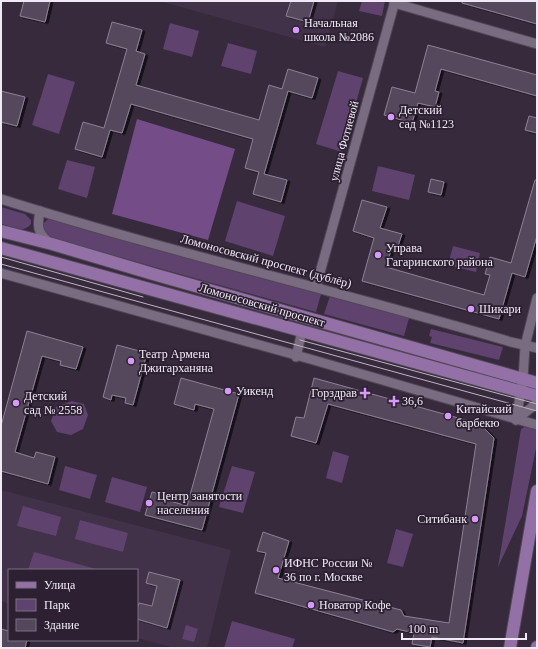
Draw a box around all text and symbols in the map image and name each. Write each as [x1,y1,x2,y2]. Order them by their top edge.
place label: Начальная школа №2086 [304,16,374,44]
marker: Начальная школа №2086 [291,25,301,35]
street label: улица Фотиевой [327,99,362,183]
place label: Детский сад №1123 [399,103,454,131]
marker: Детский сад №1123 [386,112,396,122]
street label: Ломоносовский проспект (дублёр) [179,231,353,291]
place label: Управа Гагаринского района [386,241,493,269]
marker: Управа Гагаринского района [373,250,383,260]
street label: Ломоносовский проспект [197,280,327,330]
place label: Шикари [479,302,522,316]
marker: Шикари [466,304,476,314]
place label: Театр Армена Джигарханяна [139,347,214,375]
marker: Театр Армена Джигарханяна [126,356,136,366]
place label: Уикенд [236,384,273,398]
marker: Уикенд [223,386,233,396]
place label: Горздрав [311,386,357,400]
marker: Горздрав [360,388,370,398]
place label: Детский сад № 2558 [24,389,82,417]
place label: 36,6 [402,394,423,408]
marker: 36,6 [389,396,399,406]
marker: Детский сад № 2558 [11,398,21,408]
place label: Китайский барбекю [456,402,512,430]
marker: Китайский барбекю [443,411,453,421]
place label: Центр занятости населения [157,489,243,517]
marker: Центр занятости населения [144,498,154,508]
place label: Ситибанк [417,512,467,526]
marker: Ситибанк [470,514,480,524]
place label: ИФНС России № 36 по г. Москве [284,556,372,584]
marker: ИФНС России № 36 по г. Москве [271,565,281,575]
legend [8,569,138,641]
text: Улица [44,578,76,592]
text: Парк [44,598,70,612]
place label: Новатор Кофе [319,598,391,612]
marker: Новатор Кофе [306,600,316,610]
scale bar [402,615,526,641]
text: Здание [44,618,79,632]
text: 100 m [408,622,439,636]

